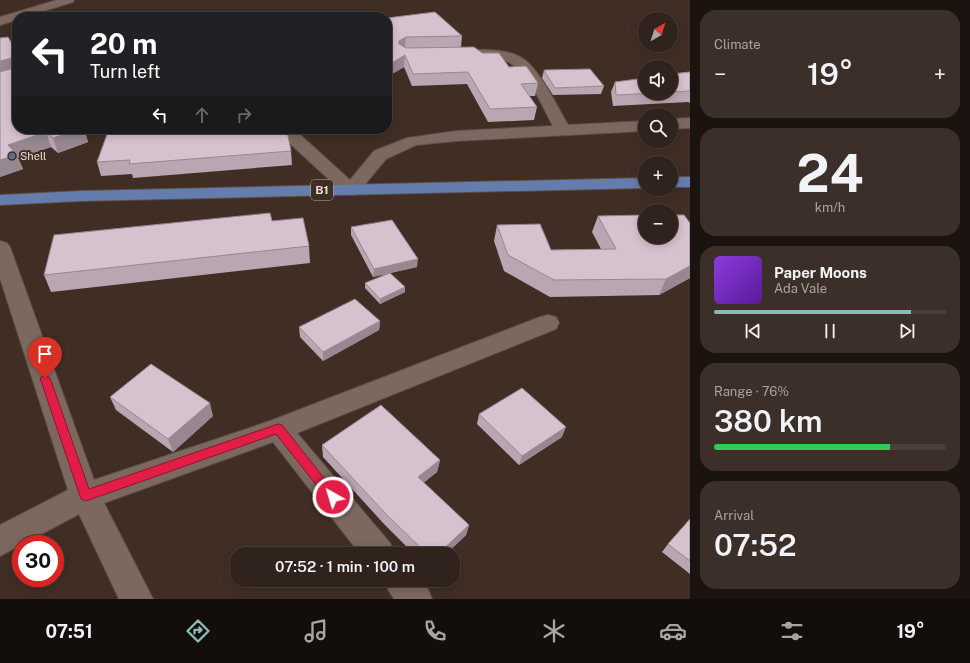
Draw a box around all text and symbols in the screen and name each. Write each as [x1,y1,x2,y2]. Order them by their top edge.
north arrow [638,12,678,52]
map controls [638,12,678,244]
text: 20 m [90,27,157,60]
icon: left [24,28,76,80]
text: Climate [714,37,761,52]
text: 19° [807,56,853,92]
button: sound [638,60,678,100]
text: Turn left [90,61,160,82]
text: − [714,61,726,87]
text: + [934,61,946,87]
icon: left [149,104,171,126]
icon: ahead [191,104,213,126]
icon: right [233,104,255,126]
button: search [638,108,678,148]
text: 24 [796,143,864,204]
place label: Shell [20,150,46,162]
marker: Shell [7,151,17,161]
button: + [638,156,678,196]
road number: B1 [311,180,333,200]
text: km/h [815,200,845,215]
button: − [638,204,678,244]
text: Paper Moons [774,264,867,281]
text: Ada Vale [774,281,827,296]
icon: previous [742,320,764,342]
icon: pause [819,320,841,342]
icon: next [896,320,918,342]
pin [28,337,62,378]
icon: arrive [34,343,56,365]
text: Range · 76% [714,384,789,399]
text: 380 km [714,403,823,439]
position arrow [312,476,354,518]
text: Arrival [714,508,754,523]
text: 07:52 [714,527,797,563]
speed limit sign: 30 [12,535,64,587]
text: 07:52 · 1 min · 100 m [275,558,415,575]
icon: directions [184,617,212,645]
icon: music [302,617,330,645]
icon: phone [421,617,449,645]
icon: climate [540,617,568,645]
icon: car [659,617,687,645]
icon: filters [778,617,806,645]
text: 07:51 [45,621,93,642]
text: 19° [896,621,924,642]

